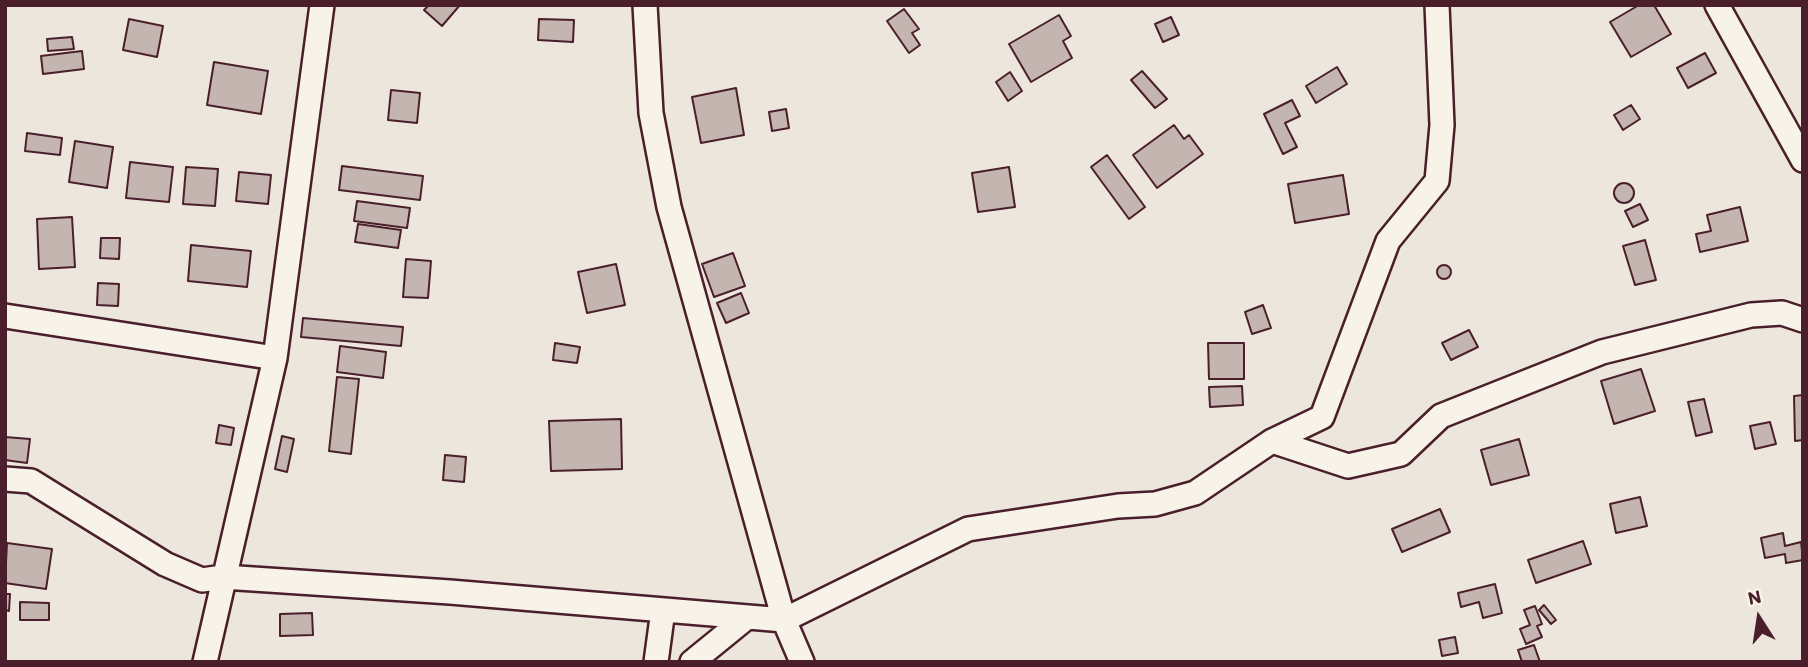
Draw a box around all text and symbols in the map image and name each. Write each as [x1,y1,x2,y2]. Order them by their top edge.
north arrow [1724,583,1794,653]
text: N [1746,584,1763,610]

